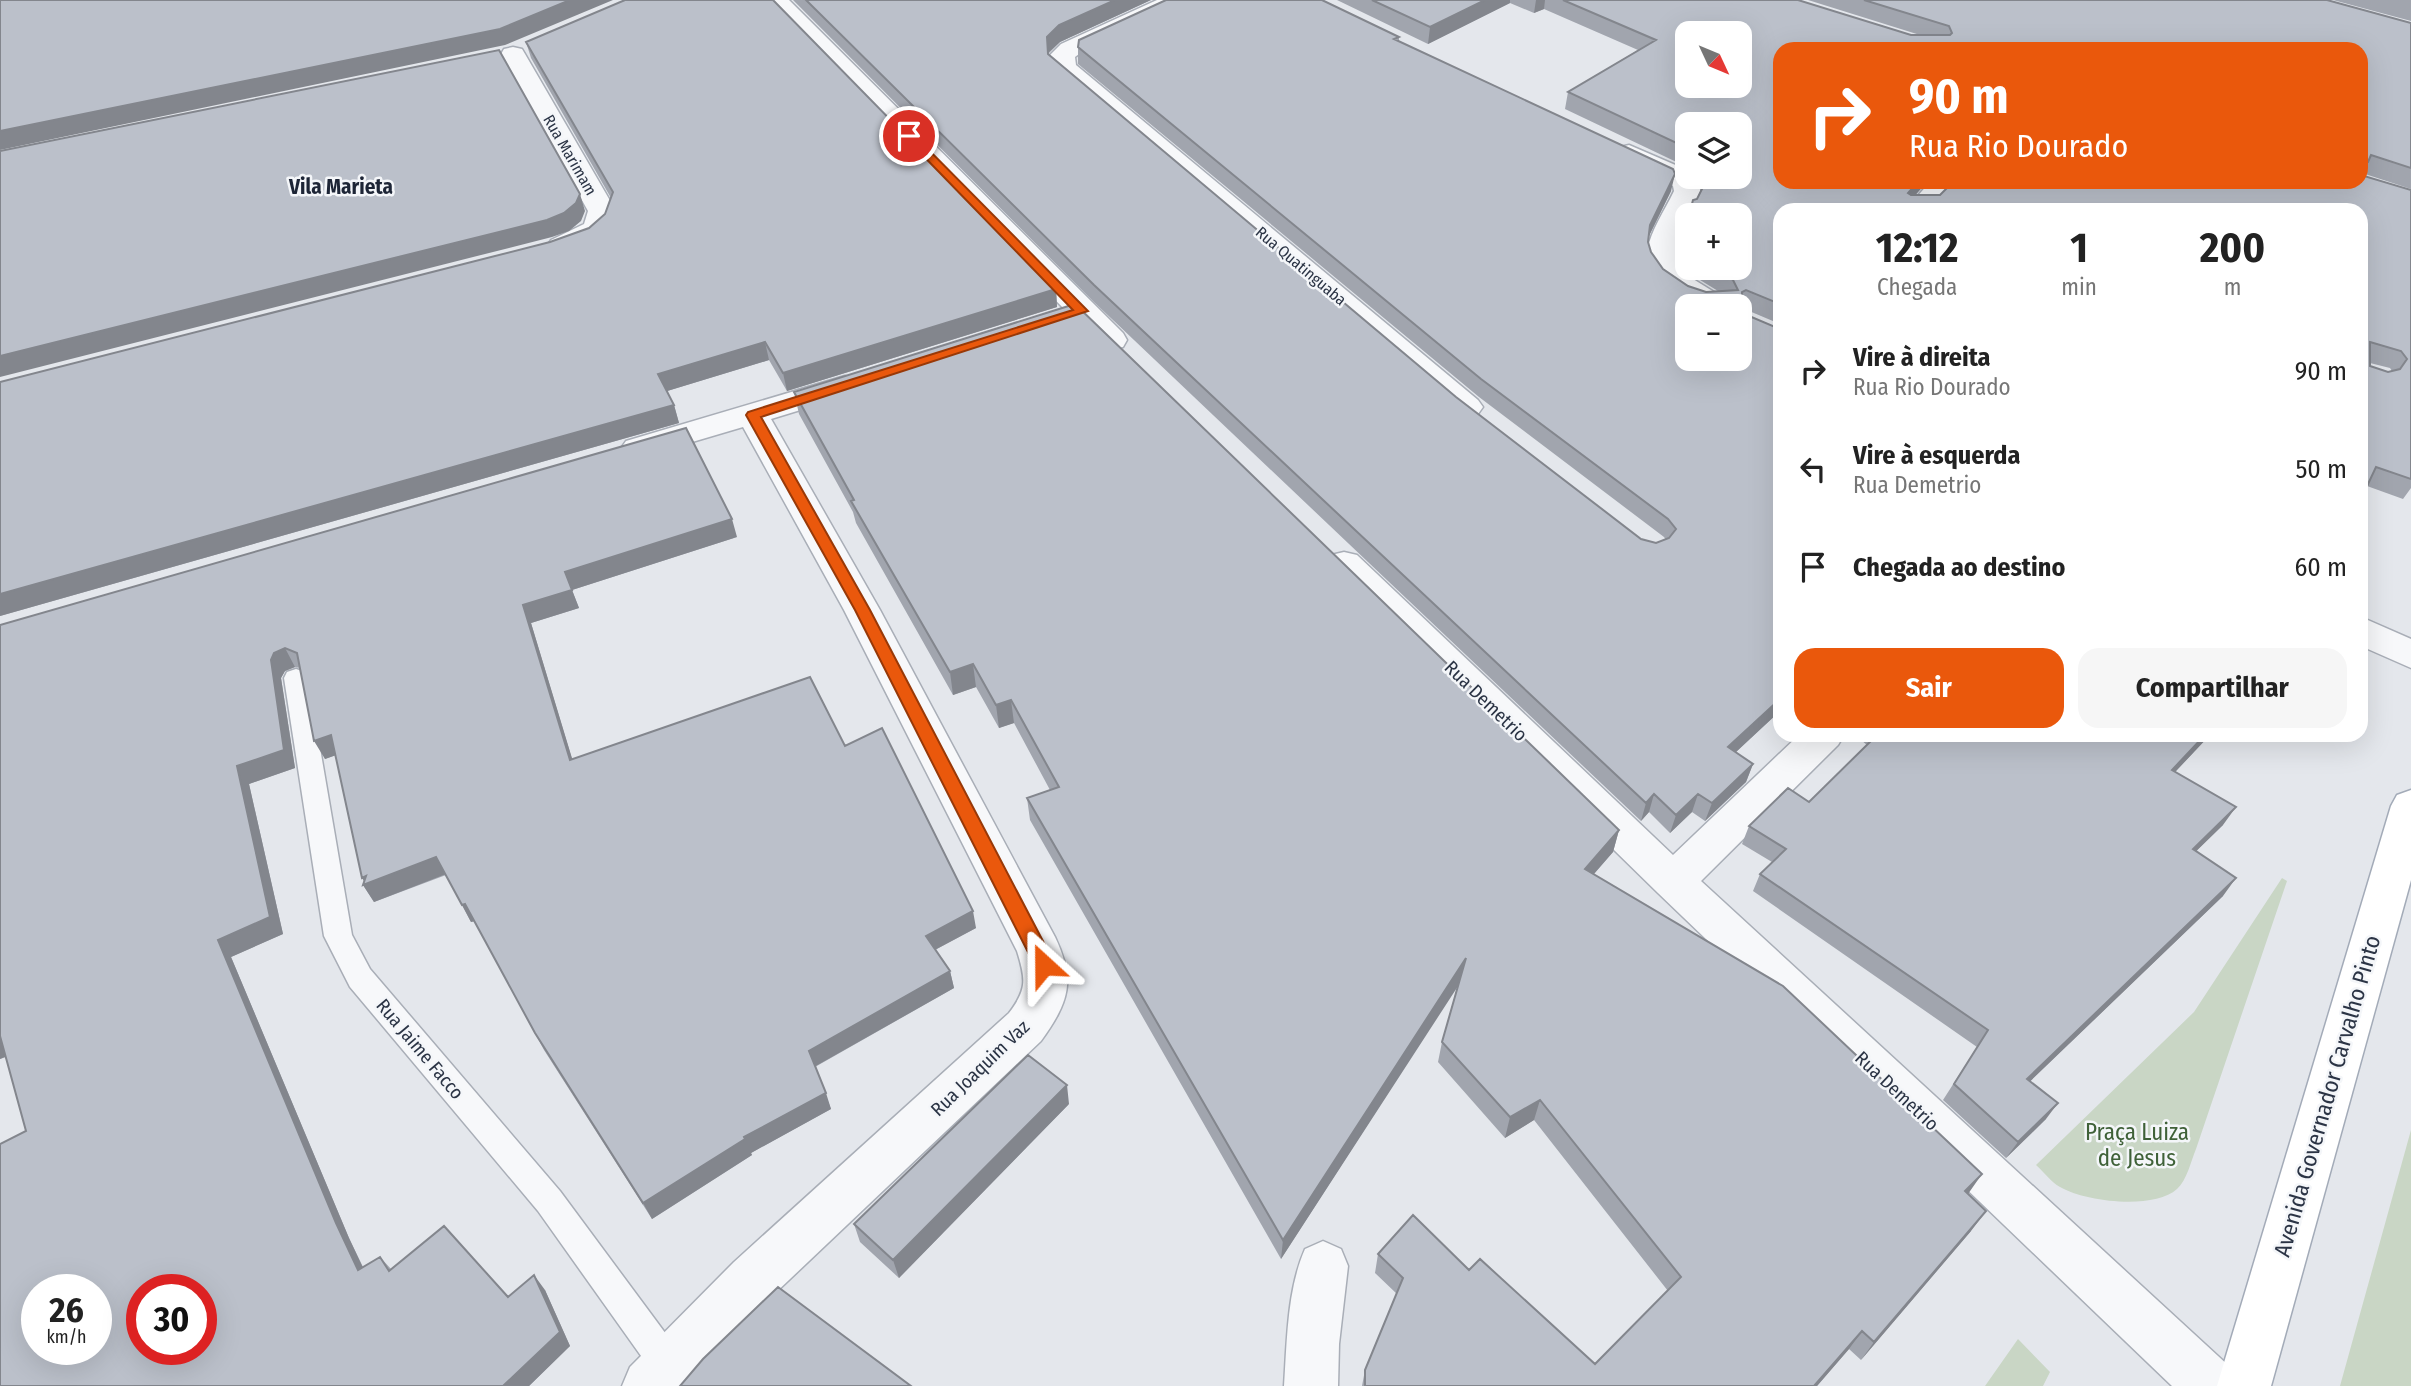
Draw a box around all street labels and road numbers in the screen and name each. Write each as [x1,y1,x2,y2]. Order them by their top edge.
street label: Rua Marimam [539,111,601,199]
street label: Rua Quatinguaba [1252,223,1350,310]
street label: Rua Demetrio [1440,656,1532,746]
street label: Avenida Governador Carvalho Pinto [2268,932,2386,1260]
street label: Rua Jaime Facco [371,994,469,1104]
street label: Rua Joaquim Vaz [926,1015,1034,1121]
street label: Rua Demetrio [1850,1046,1944,1136]

